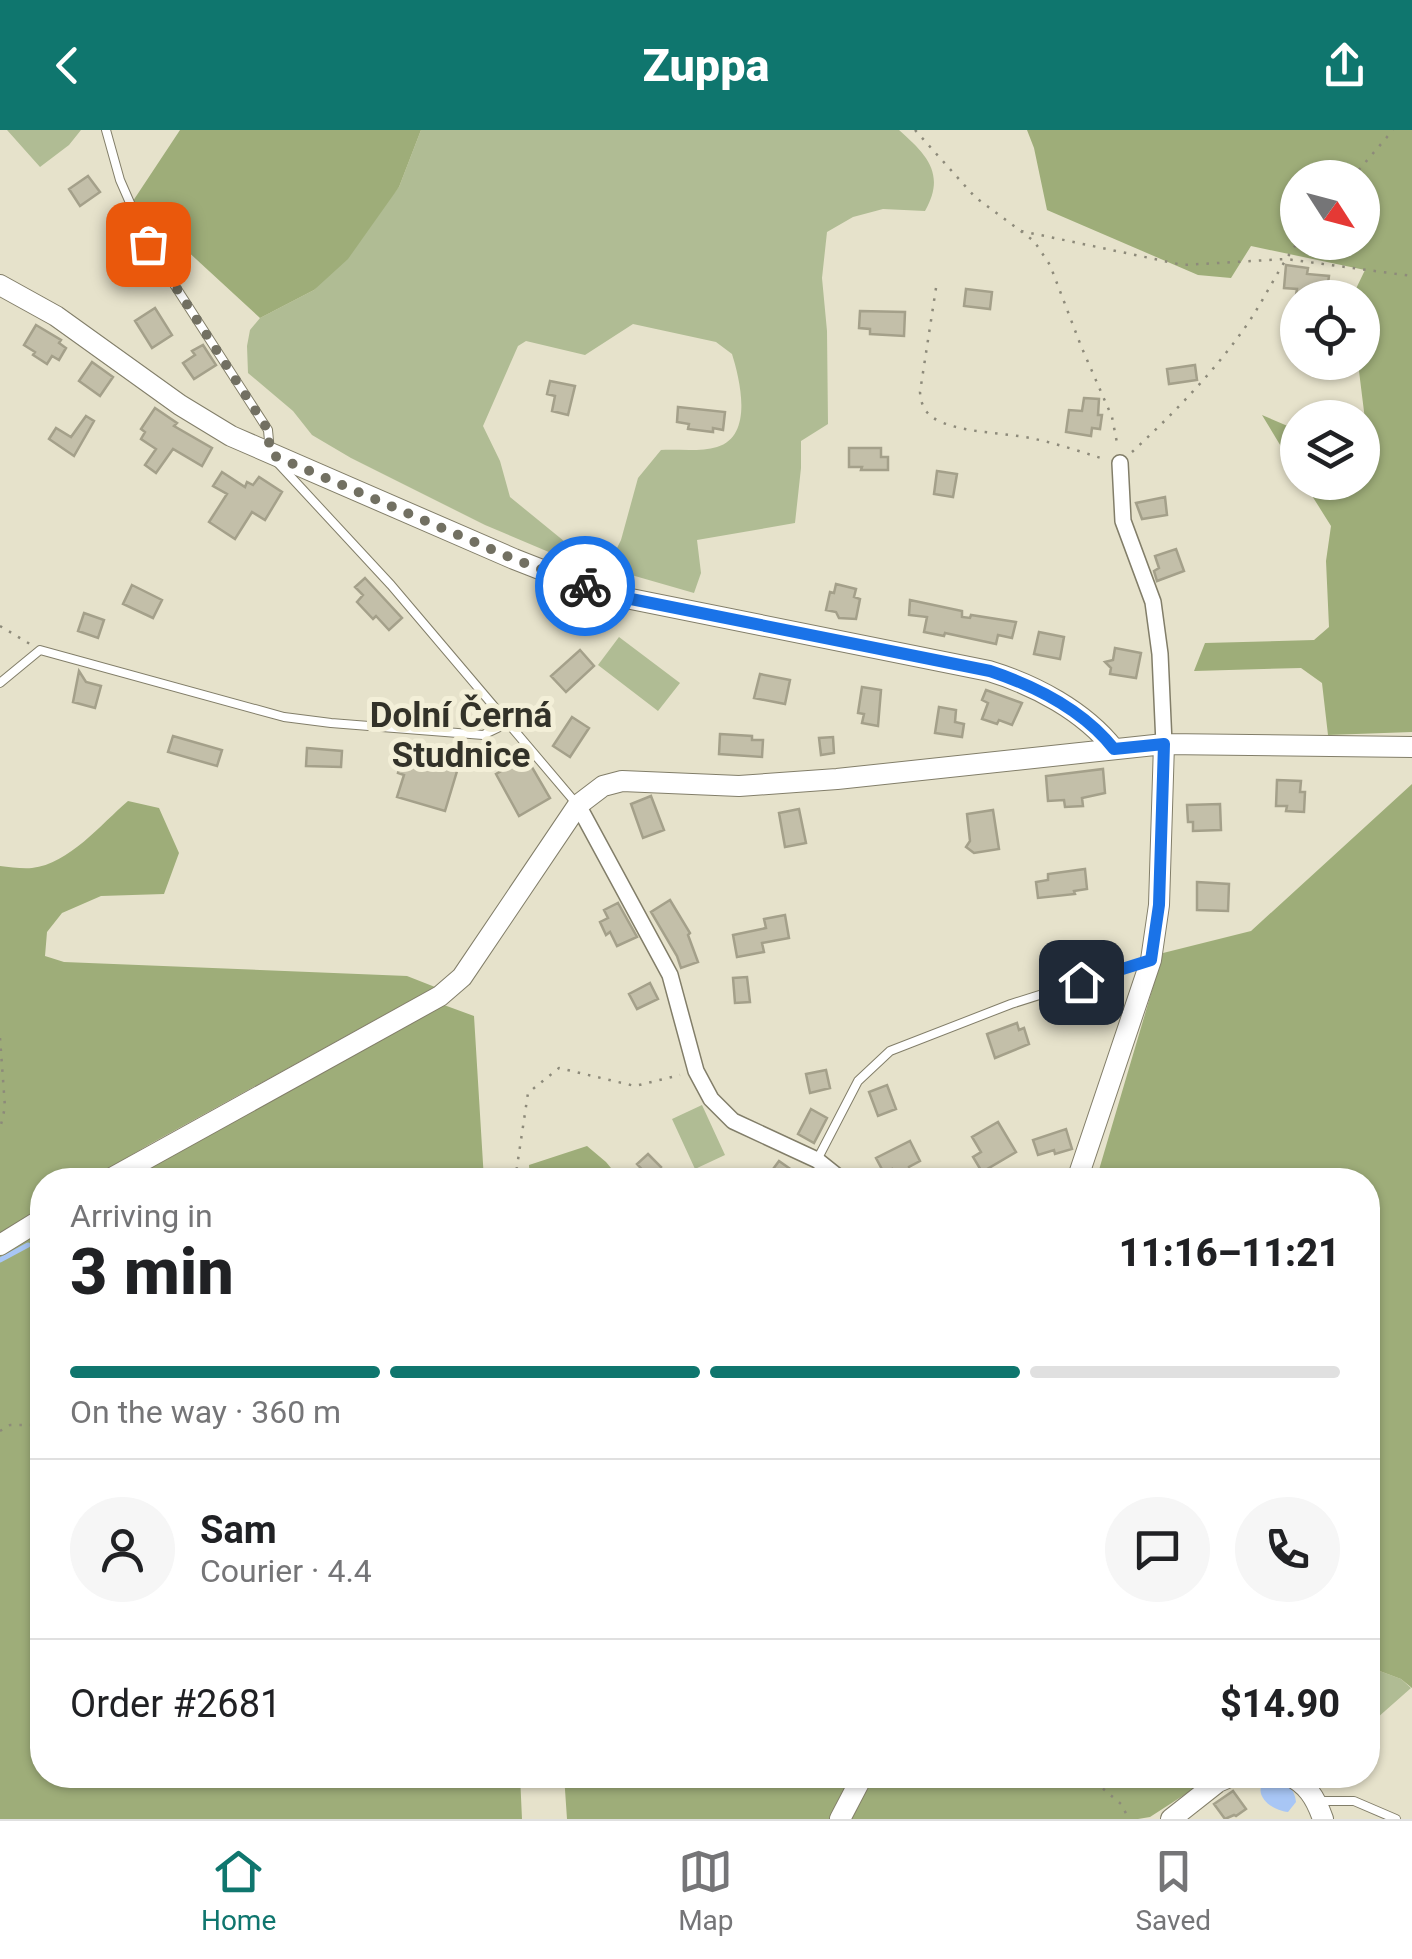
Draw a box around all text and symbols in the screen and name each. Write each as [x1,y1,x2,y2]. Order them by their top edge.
icon: back [40,38,95,93]
icon: share [1317,38,1372,93]
text: Zuppa [643,39,769,92]
north arrow [1280,160,1380,260]
map controls [1280,160,1380,500]
pin [106,202,191,287]
icon: bag [121,217,176,272]
button: locate [1280,280,1380,380]
button: layers [1280,400,1380,500]
courier [535,536,635,636]
icon: bike [558,559,613,614]
district label: Dolní Černá Studnice [370,694,552,776]
pin [1039,940,1124,1025]
icon: home [1054,955,1109,1010]
text: Arriving in [70,1197,213,1235]
text: 11:16–11:21 [1119,1231,1340,1275]
text: 3 min [70,1234,234,1310]
text: On the way · 360 m [70,1393,341,1431]
button: person [70,1497,175,1602]
button: chat [1105,1497,1210,1602]
button: phone [1235,1497,1340,1602]
text: Sam [200,1508,277,1552]
text: Courier · 4.4 [200,1552,372,1590]
text: Order #2681 [70,1682,281,1726]
text: $14.90 [1220,1682,1340,1726]
tab: Home [201,1844,276,1937]
tab: Map [678,1844,734,1937]
tab: Saved [1135,1844,1211,1937]

